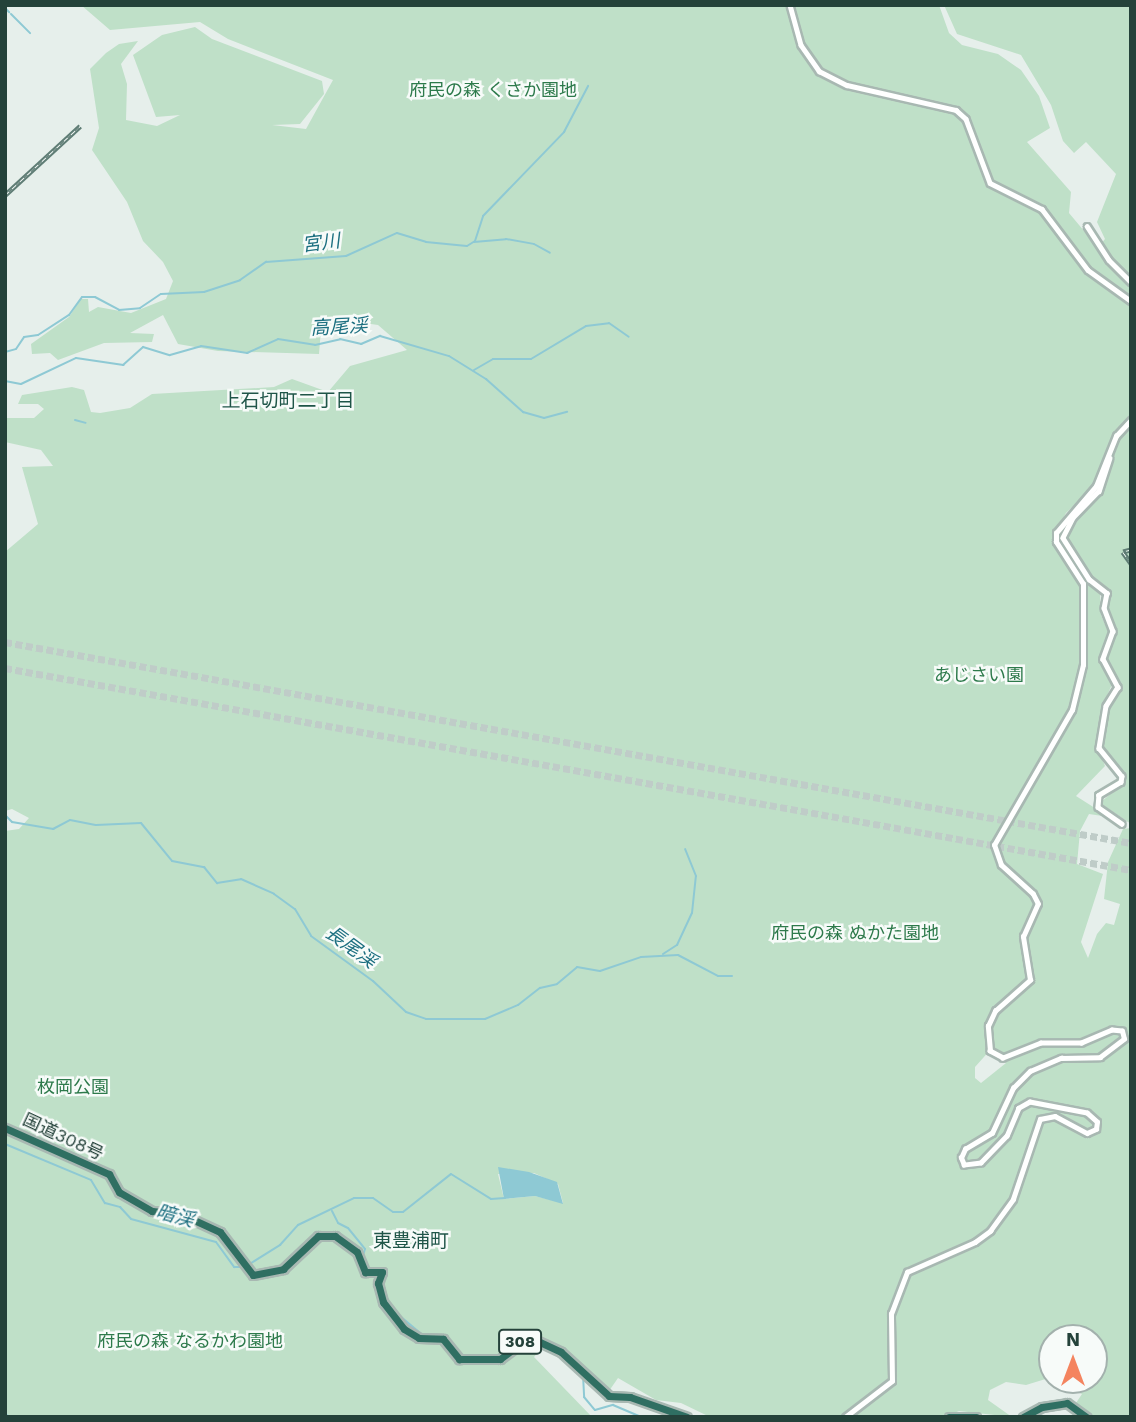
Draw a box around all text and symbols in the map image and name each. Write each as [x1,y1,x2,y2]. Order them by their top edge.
park label: 府民の森 くさか園地 [409,79,577,101]
water label: 宮川 [301,229,341,257]
water label: 高尾渓 [310,314,368,340]
district label: 上石切町二丁目 [222,390,354,412]
park label: あじさい園 [934,664,1024,686]
water label: 長尾渓 [321,921,381,973]
park label: 府民の森 ぬかた園地 [771,922,939,944]
park label: 枚岡公園 [37,1076,109,1098]
street label: 国道308号 [19,1109,107,1165]
water label: 暗渓 [154,1200,196,1232]
district label: 東豊浦町 [373,1230,449,1252]
north arrow [1038,1324,1108,1394]
text: N [1066,1328,1080,1351]
park label: 府民の森 なるかわ園地 [97,1330,283,1352]
road number: 308 [497,1330,543,1354]

